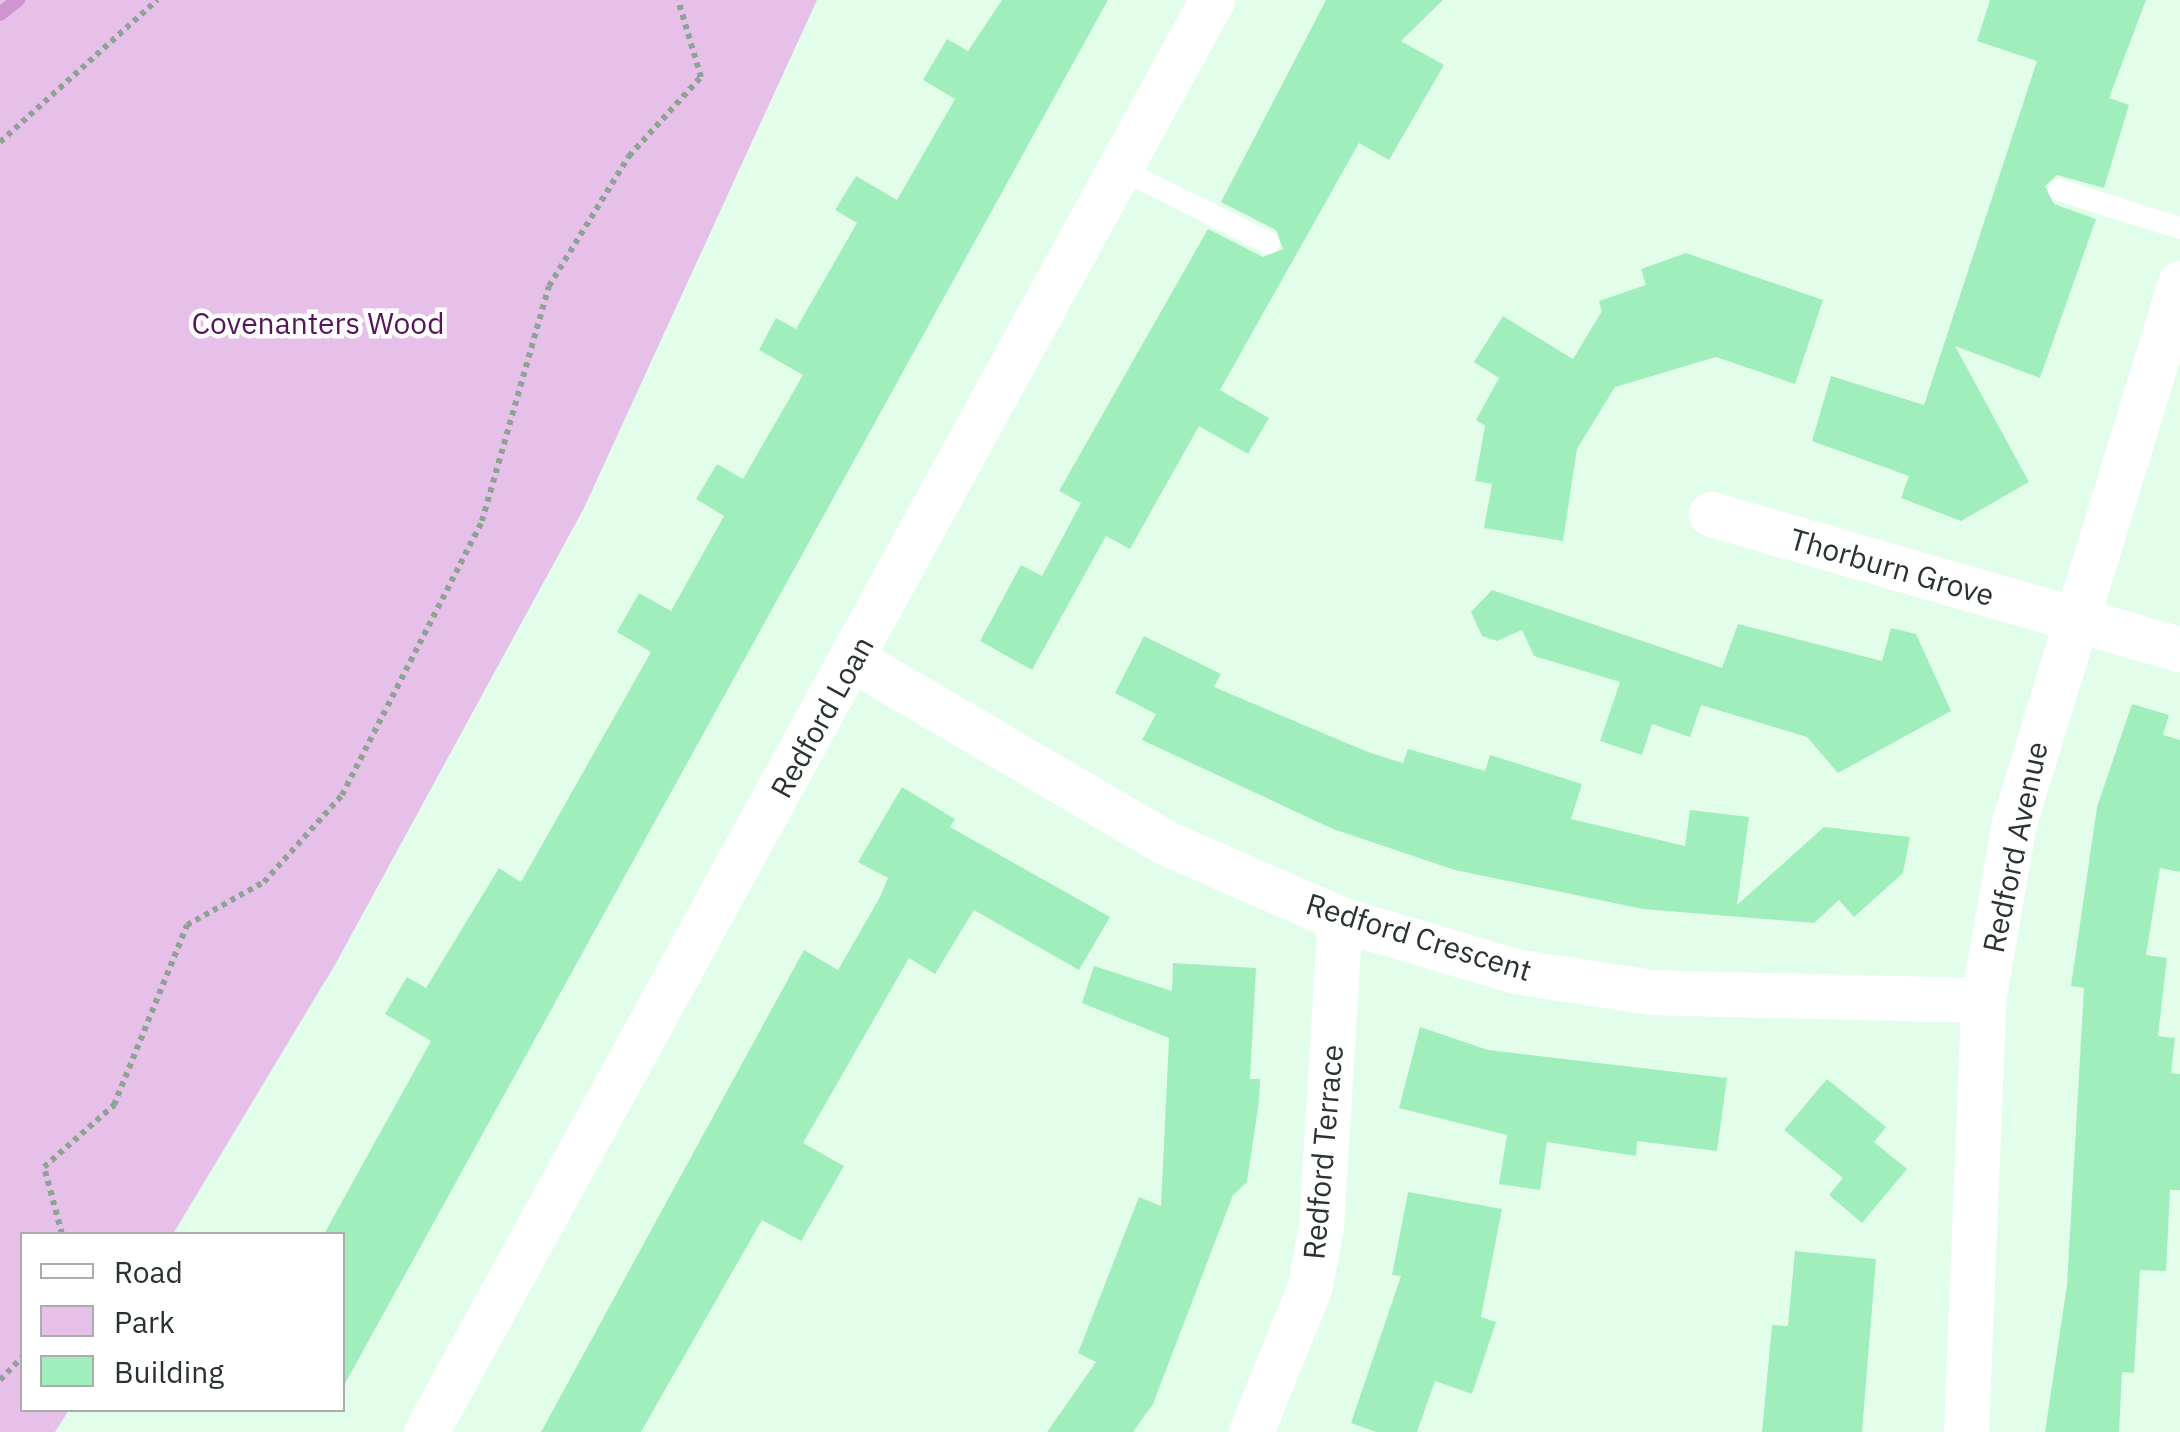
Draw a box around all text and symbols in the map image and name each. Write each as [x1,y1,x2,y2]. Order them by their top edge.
park label: Covenanters Wood [191,305,445,341]
street label: Thorburn Grove [1786,521,1998,613]
street label: Redford Loan [763,630,881,804]
street label: Redford Avenue [1975,738,2055,956]
street label: Redford Crescent [1302,886,1536,988]
street label: Redford Terrace [1296,1043,1350,1261]
legend [20,1232,345,1412]
text: Road [114,1252,183,1291]
text: Park [114,1302,175,1341]
text: Building [114,1352,224,1391]

